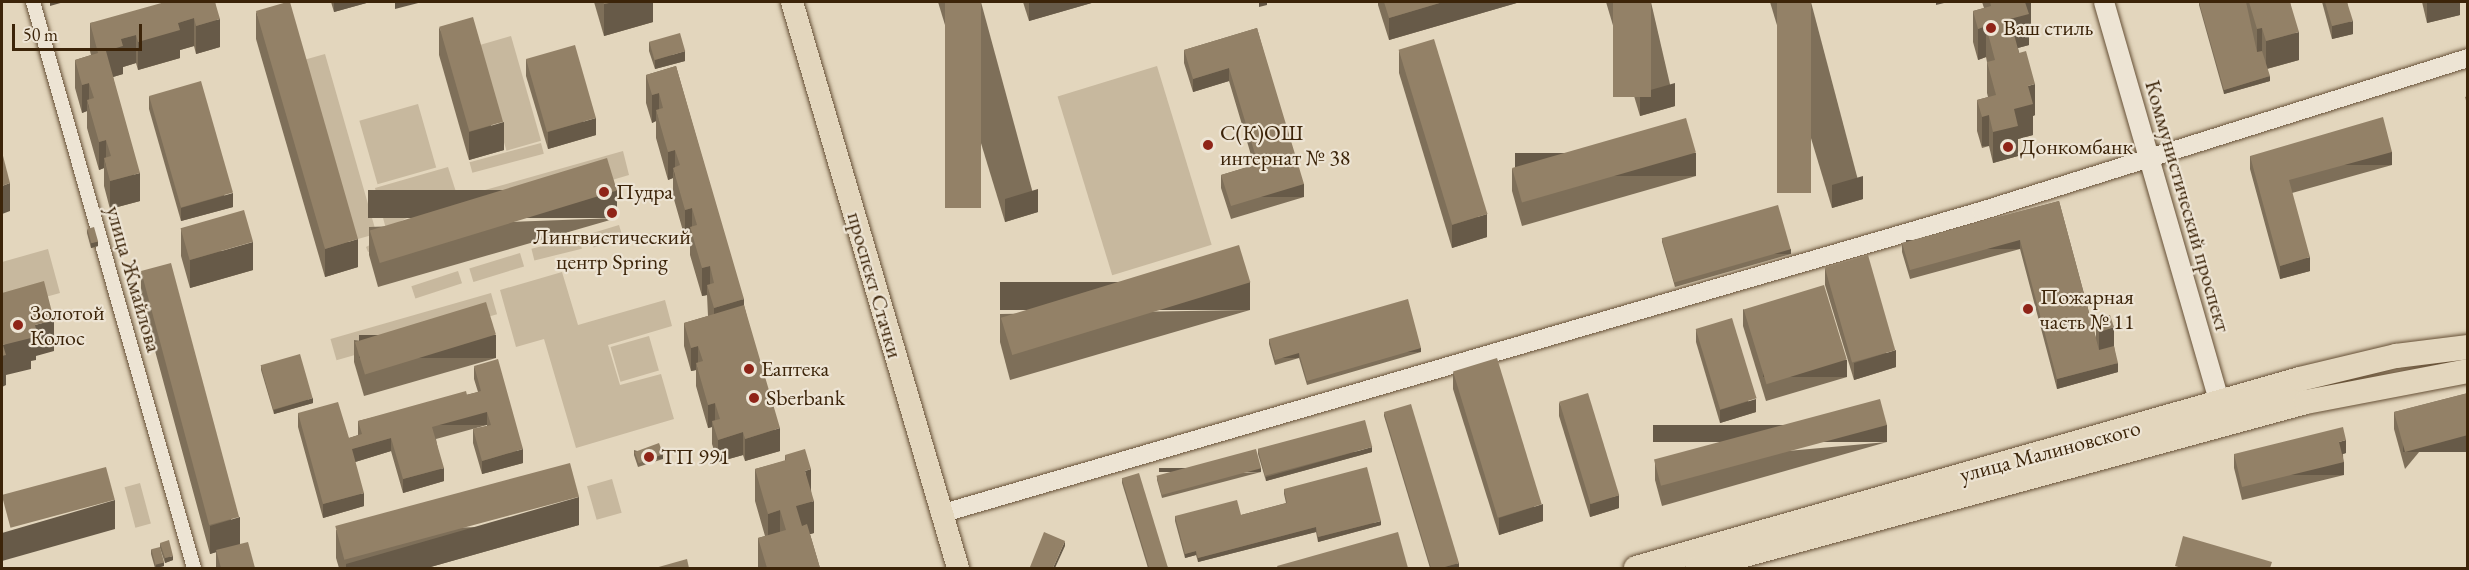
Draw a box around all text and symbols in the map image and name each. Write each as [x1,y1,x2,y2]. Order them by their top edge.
scale bar [15,12,146,50]
place label: Ваш стиль [2003,15,2093,41]
marker: Ваш стиль [1984,21,1998,35]
text: 50 m [23,23,58,46]
street label: Коммунистический проспект [2139,77,2237,335]
place label: С(К)ОШ интернат № 38 [1220,119,1350,170]
place label: Донкомбанк [2020,134,2133,160]
marker: С(К)ОШ интернат № 38 [1201,138,1215,152]
marker: Донкомбанк [2001,140,2015,154]
place label: Пудра [616,179,673,205]
marker: Пудра [597,185,611,199]
street label: улица Жмайлова [100,203,168,355]
marker: Лингвистический центр Spring [605,206,619,220]
street label: проспект Стачки [842,209,908,361]
place label: Лингвистический центр Spring [533,223,691,274]
place label: Пожарная часть № 11 [2040,283,2134,334]
place label: Золотой Колос [30,299,105,350]
marker: Пожарная часть № 11 [2021,302,2035,316]
marker: Золотой Колос [11,318,25,332]
place label: Еаптека [761,356,829,382]
marker: Еаптека [742,362,756,376]
place label: Sberbank [766,385,845,411]
marker: Sberbank [747,391,761,405]
street label: улица Малиновского [1957,414,2143,488]
place label: ТП 991 [661,444,730,470]
marker: ТП 991 [642,450,656,464]

